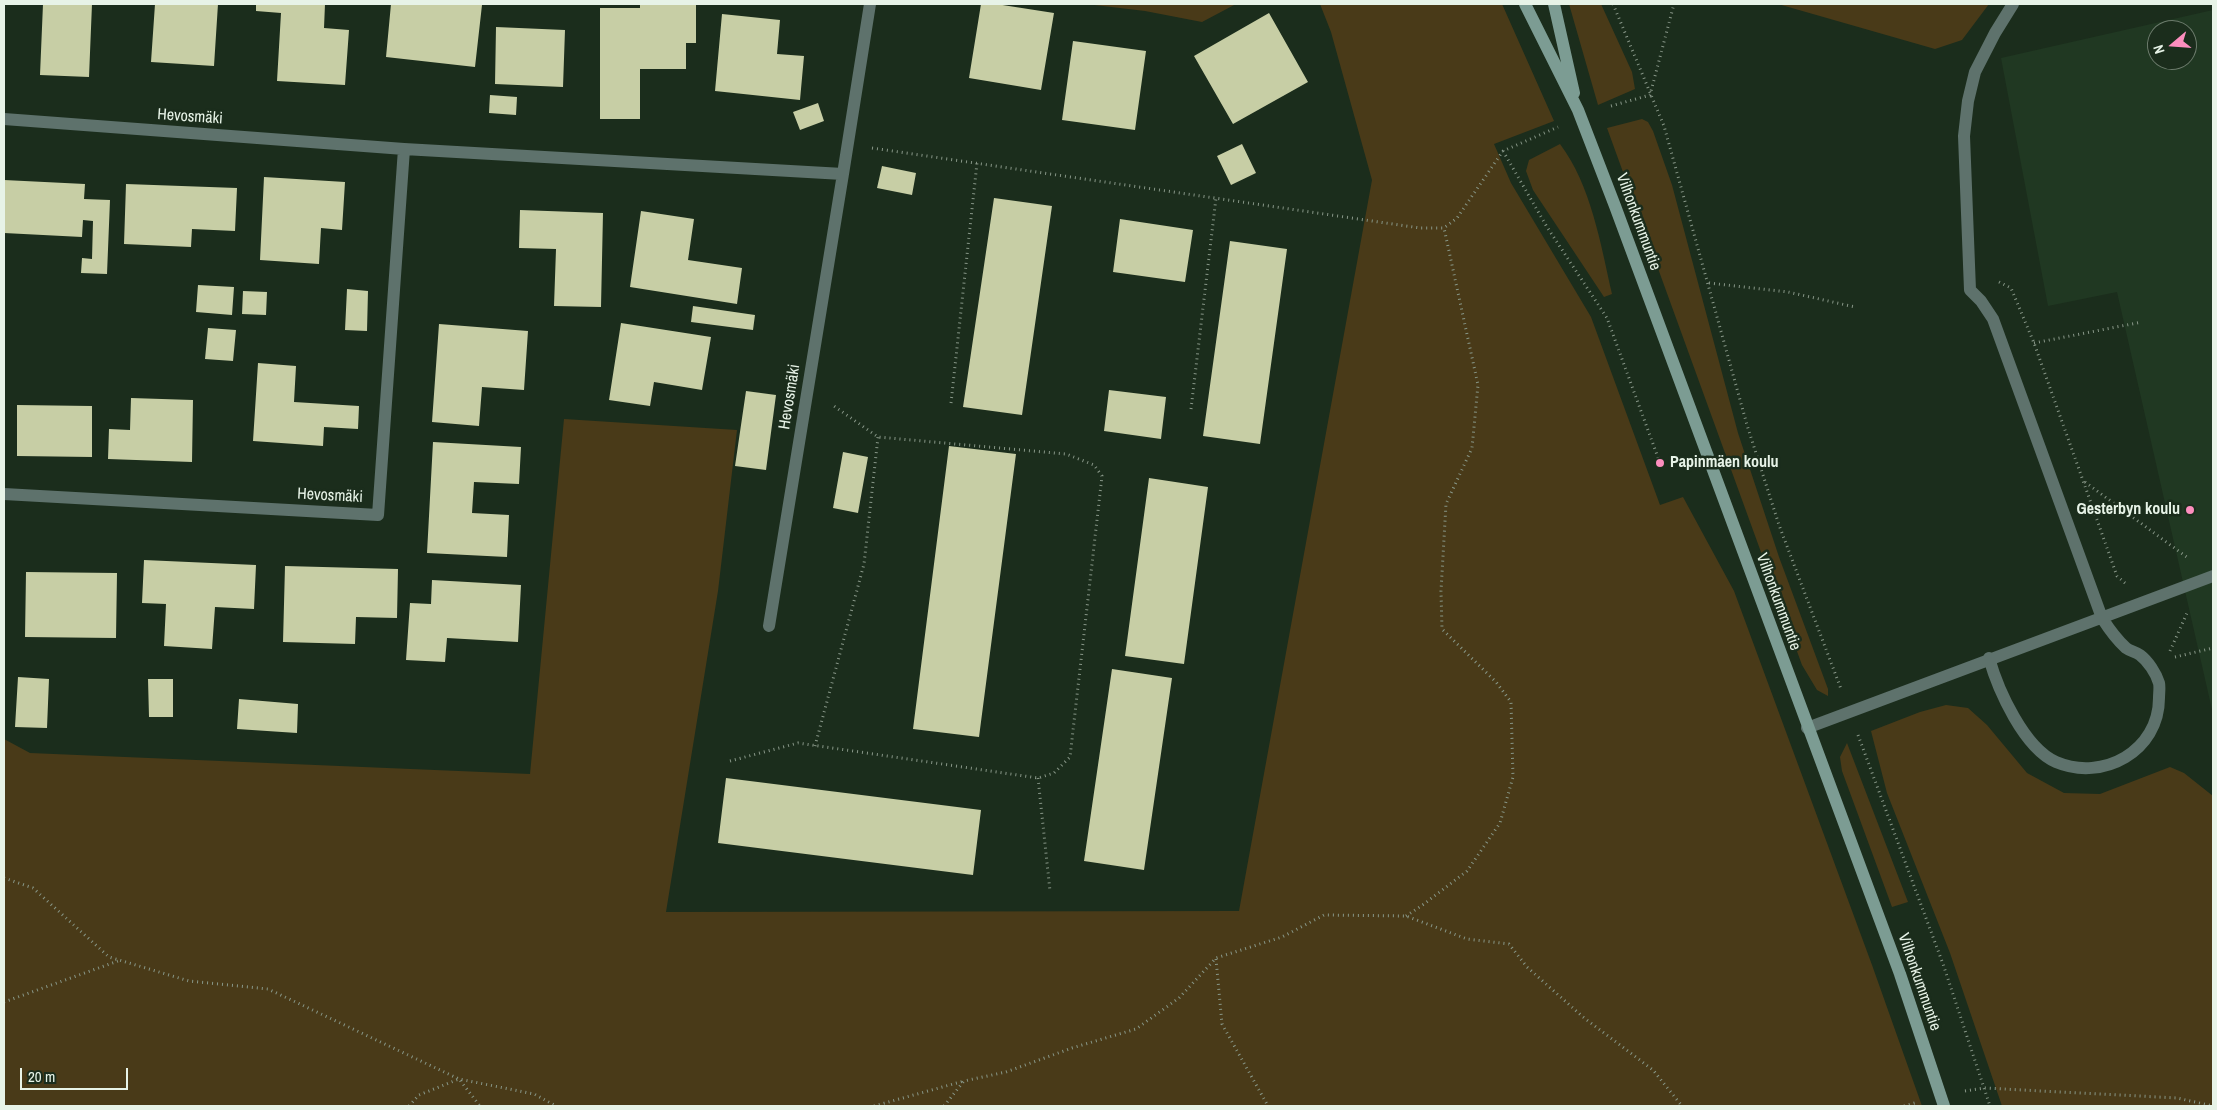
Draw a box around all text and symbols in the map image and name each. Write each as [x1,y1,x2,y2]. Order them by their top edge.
north arrow [2147,20,2197,70]
text: N [2149,43,2169,56]
street label: Hevosmäki [157,105,223,129]
street label: Vilhonkummuntie [1612,171,1664,273]
street label: Hevosmäki [775,363,805,431]
place label: Papinmäen koulu [1670,453,1779,473]
marker: Papinmäen koulu [1654,457,1666,469]
street label: Hevosmäki [297,485,363,507]
place label: Gesterbyn koulu [2076,500,2180,520]
marker: Gesterbyn koulu [2184,504,2196,516]
street label: Vilhonkummuntie [1752,551,1804,653]
street label: Vilhonkummuntie [1893,931,1945,1033]
scale bar [22,1058,130,1090]
text: 20 m [28,1066,55,1087]

